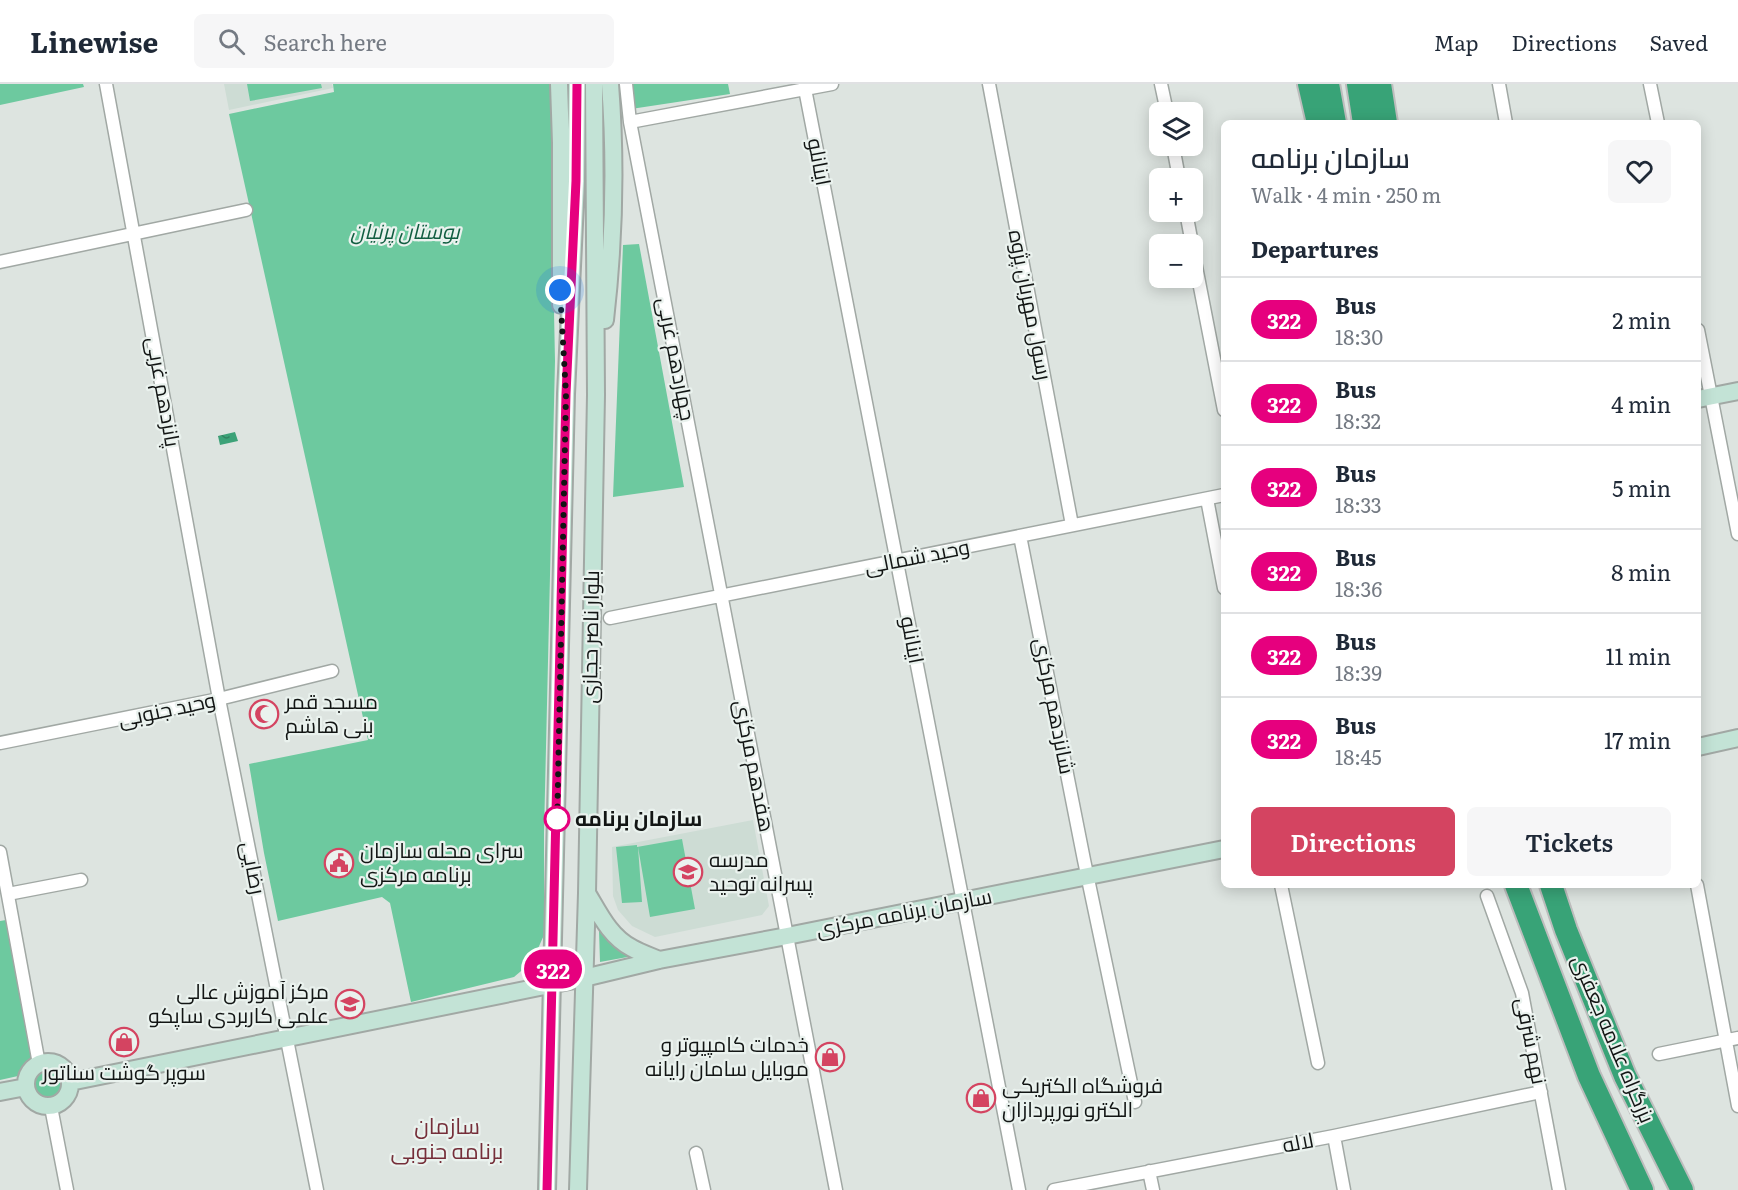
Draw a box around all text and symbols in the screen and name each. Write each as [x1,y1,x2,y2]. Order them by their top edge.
search box [194,14,614,68]
text: Linewise [30,20,158,62]
icon: search [215,25,248,58]
text: Search here [263,25,387,58]
text: Map [1434,26,1479,57]
text: Directions [1512,26,1617,57]
text: Saved [1650,26,1708,57]
map controls [1149,102,1203,288]
button: layers [1149,102,1203,156]
street label: اینانلو [802,135,841,188]
text: سازمان برنامه [1251,135,1410,177]
button: heart [1608,140,1671,203]
button: + [1149,168,1203,222]
text: Walk · 4 min · 250 m [1251,179,1441,209]
park label: بوستان پرنیان [350,214,461,246]
street label: رسول مهربان پژوه [1002,227,1062,383]
text: Departures [1251,232,1378,265]
button: − [1149,234,1203,288]
your location [545,275,575,305]
text: Bus [1335,288,1376,321]
street label: چهاردهم غربی [650,294,706,423]
text: 2 min [1612,303,1671,336]
text: 322 [1267,304,1301,335]
text: 18:30 [1335,321,1383,351]
street label: پانزدهم غربی [140,334,190,450]
text: Bus [1335,372,1376,405]
text: 4 min [1611,387,1671,420]
text: 322 [1267,388,1301,419]
text: 18:32 [1335,405,1381,435]
text: Bus [1335,456,1376,489]
text: 5 min [1612,471,1671,504]
text: 322 [1267,472,1301,503]
text: 18:33 [1335,489,1382,519]
street label: وحید شمالی [861,529,972,580]
text: Bus [1335,540,1376,573]
text: 8 min [1611,555,1671,588]
text: 322 [1267,556,1301,587]
street label: بلوار ناصر حجازی [572,570,605,704]
text: 18:36 [1335,573,1382,603]
street label: اینانلو [895,613,934,666]
text: Bus [1335,624,1376,657]
street label: شانزدهم مرکزی [1027,635,1085,777]
text: 11 min [1605,639,1671,672]
text: 322 [1267,640,1301,671]
text: 18:39 [1335,657,1382,687]
street label: وحید جنوبی [115,682,218,733]
place label: مسجد قمر بنی هاشم [284,684,378,740]
street label: هفدهم مرکزی [727,697,784,835]
mosque icon: مسجد قمر بنی هاشم [248,698,280,730]
text: Bus [1335,708,1376,741]
text: 17 min [1604,723,1671,756]
text: 322 [1267,724,1301,755]
text: 18:45 [1335,741,1382,771]
place label: سازمان برنامه [575,801,702,832]
marker: سازمان برنامه [544,806,570,832]
button: Directions [1251,807,1455,876]
button: Tickets [1467,807,1671,876]
place label: سرای محله سازمان برنامه مرکزی [360,833,524,888]
street label: رضایی [235,838,276,897]
place label: مدرسه پسرانه توحید [709,842,813,898]
public building icon: سرای محله سازمان برنامه مرکزی [323,847,355,879]
school or university icon: مدرسه پسرانه توحید [672,856,704,888]
street label: سازمان برنامه مرکزی [813,878,994,943]
street label: بزرگراه علامه جعفری [1566,949,1665,1127]
line badge: 322 [518,950,588,988]
text: 322 [536,954,570,985]
place label: مرکز آموزش عالی علمی کاربردی ساپکو [148,974,329,1030]
school or university icon: مرکز آموزش عالی علمی کاربردی ساپکو [334,988,366,1020]
street label: نهم شرقی [1509,994,1557,1087]
shop icon: سوپر گوشت سناتور [108,1026,140,1058]
place label: خدمات کامپیوتر و موبایل سامان رایانه [645,1027,809,1082]
shop icon: خدمات کامپیوتر و موبایل سامان رایانه [814,1041,846,1073]
place label: سوپر گوشت سناتور [41,1055,206,1087]
place label: فروشگاه الکتریکی الکترو نورپردازان [1002,1068,1163,1124]
shop icon: فروشگاه الکتریکی الکترو نورپردازان [965,1082,997,1114]
district label: سازمان برنامه جنوبی [391,1108,503,1166]
street label: لاله [1279,1122,1316,1159]

